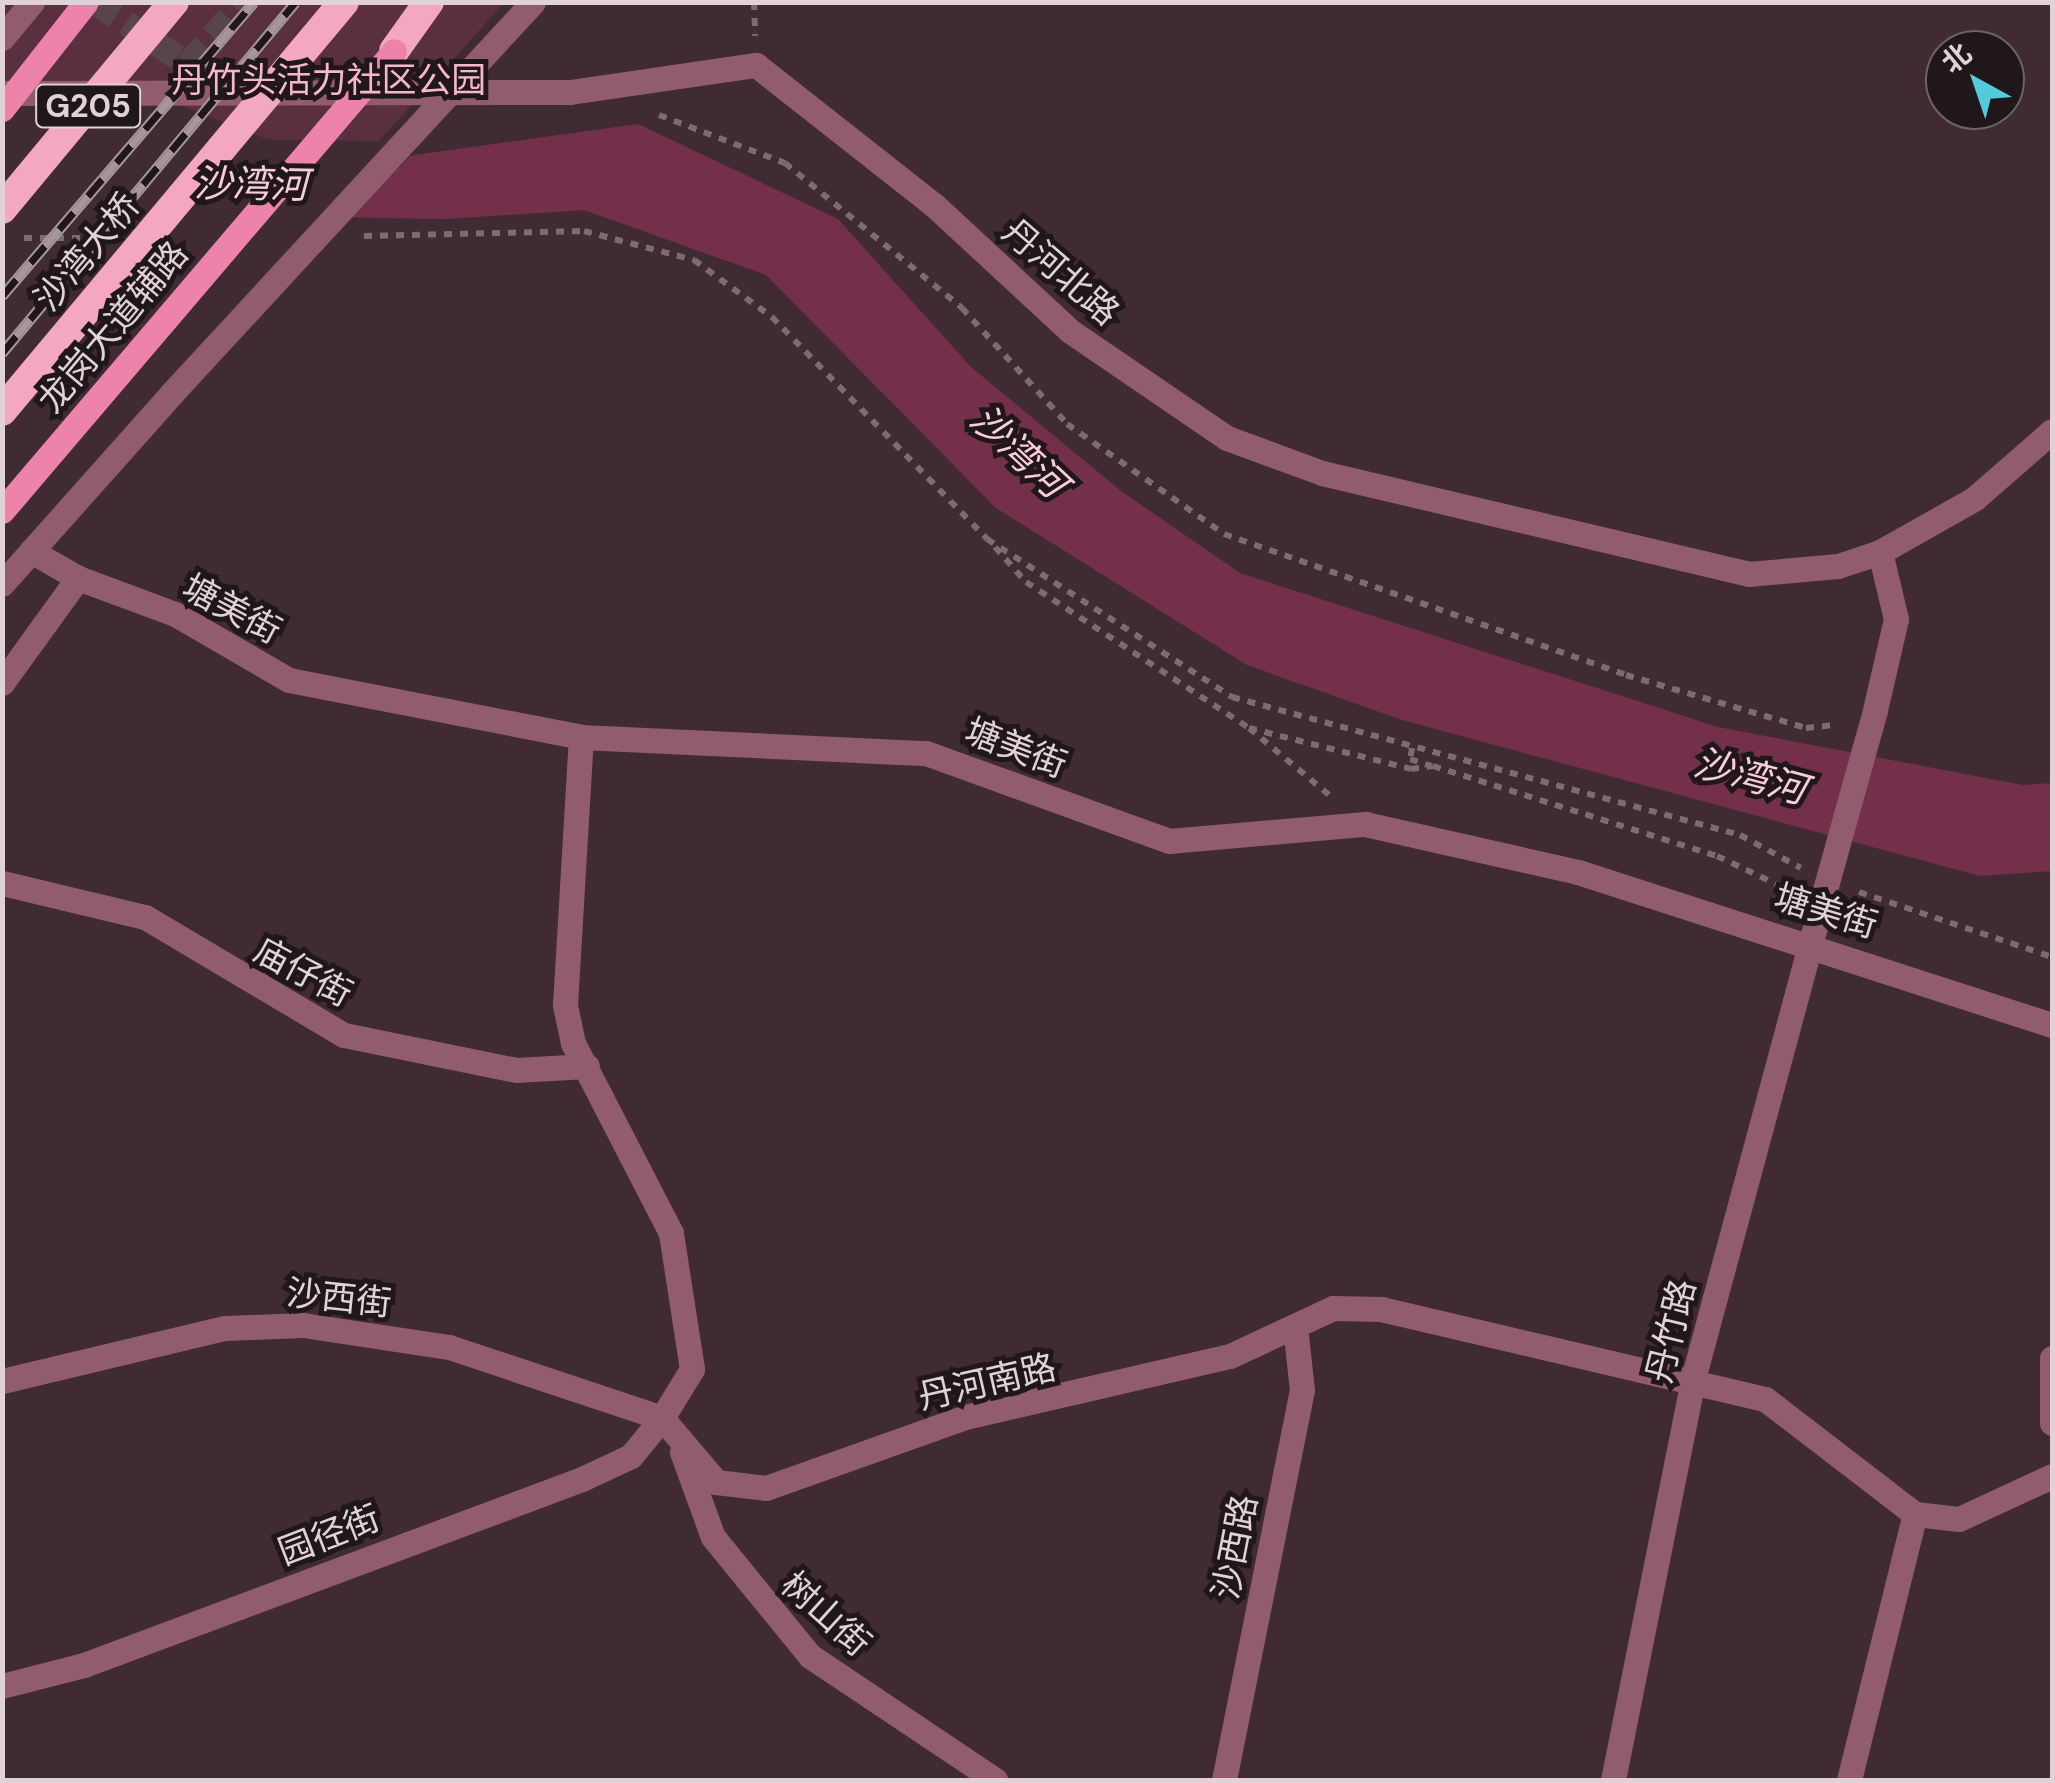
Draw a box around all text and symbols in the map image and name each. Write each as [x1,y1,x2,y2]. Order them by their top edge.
north arrow [1925,30,2025,130]
text: 北 [1934,35,1979,81]
park label: 丹竹头活力社区公园 [172,59,486,101]
road number: G205 [33,79,143,133]
water label: 沙湾河 [194,161,308,209]
street label: 沙湾大桥 [26,185,148,319]
street label: 丹河北路 [994,210,1128,334]
street label: 龙岗大道辅路 [29,233,197,421]
water label: 沙湾河 [961,396,1075,508]
street label: 塘美街 [176,566,288,652]
street label: 塘美街 [959,710,1073,786]
water label: 沙湾河 [1689,740,1811,814]
street label: 塘美街 [1770,876,1882,946]
street label: 庙仔街 [247,929,359,1015]
street label: 沙西街 [285,1272,393,1324]
street label: 丹竹路 [1638,1275,1704,1387]
street label: 丹河南路 [914,1346,1060,1418]
street label: 沙西路 [1204,1491,1266,1603]
street label: 园径街 [272,1497,386,1573]
street label: 树山街 [773,1563,879,1665]

